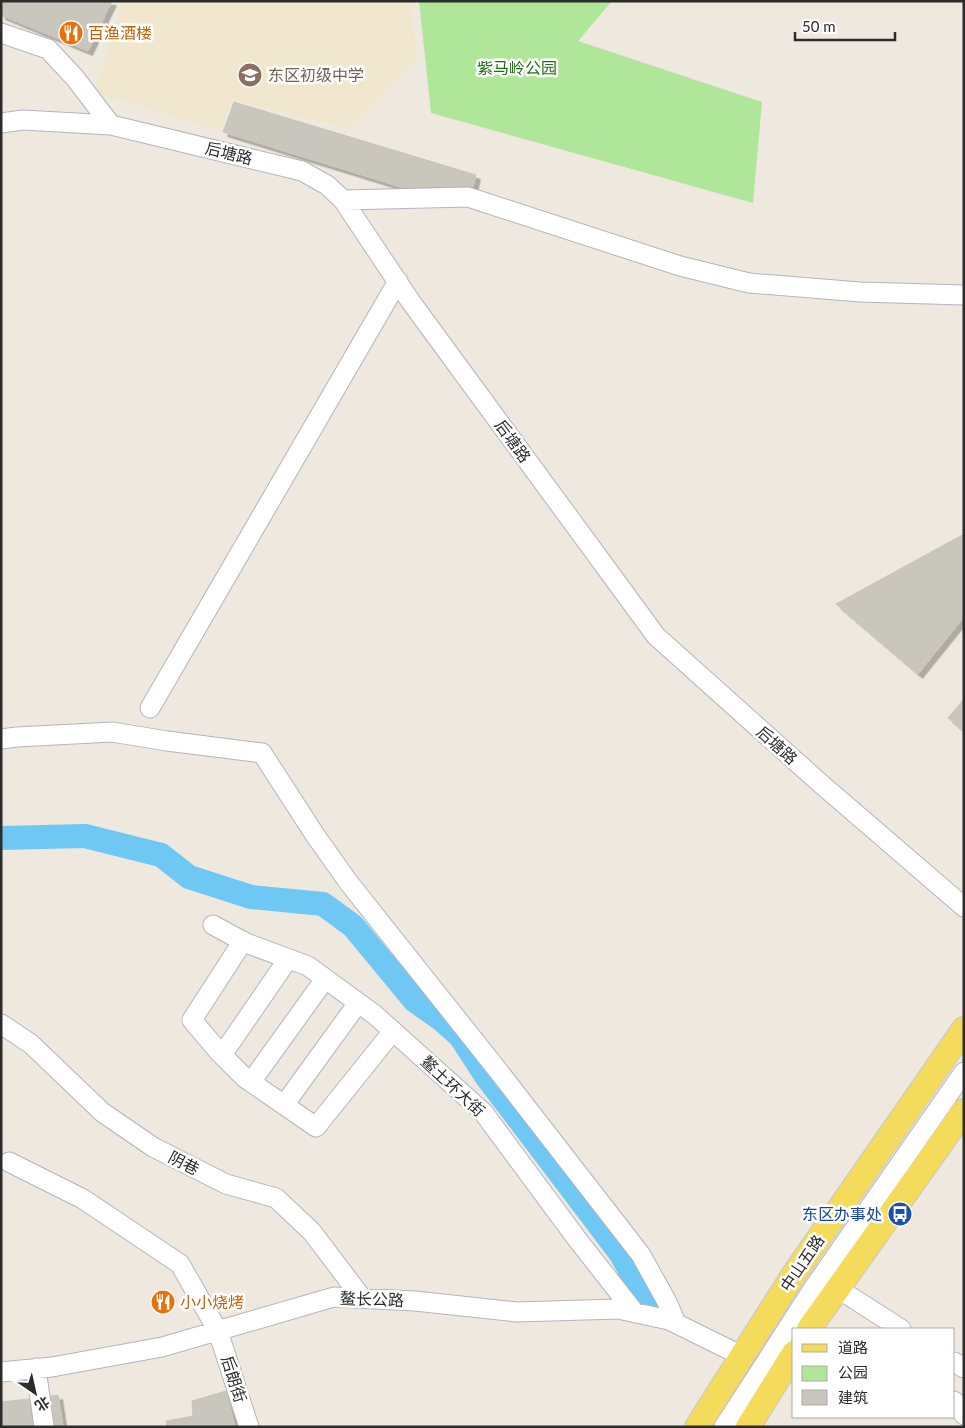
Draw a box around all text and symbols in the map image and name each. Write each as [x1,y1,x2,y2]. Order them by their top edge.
scale bar [795,10,895,42]
text: 50 m [802,17,836,35]
restaurant icon: 百渔酒楼 [58,20,84,46]
place label: 百渔酒楼 [88,23,152,42]
park label: 紫马岭公园 [477,58,557,77]
school or university icon: 东区初级中学 [237,62,263,88]
place label: 东区初级中学 [268,65,364,84]
street label: 后塘路 [204,137,255,168]
street label: 后塘路 [492,416,535,466]
street label: 后塘路 [753,722,802,768]
street label: 鳌土环大街 [418,1051,489,1120]
street label: 阴巷 [166,1147,203,1178]
bus stop icon: 东区办事处 [887,1201,913,1227]
place label: 东区办事处 [802,1204,882,1223]
street label: 中山五路 [776,1231,827,1295]
street label: 鳌长公路 [340,1288,404,1309]
restaurant icon: 小小烧烤 [150,1289,176,1315]
place label: 小小烧烤 [180,1292,244,1311]
legend [792,1328,955,1418]
text: 道路 [838,1338,868,1356]
street label: 后朗街 [218,1353,251,1405]
text: 公园 [838,1363,868,1381]
north arrow [10,1368,60,1418]
text: 建筑 [838,1388,868,1406]
text: 北 [32,1393,53,1415]

